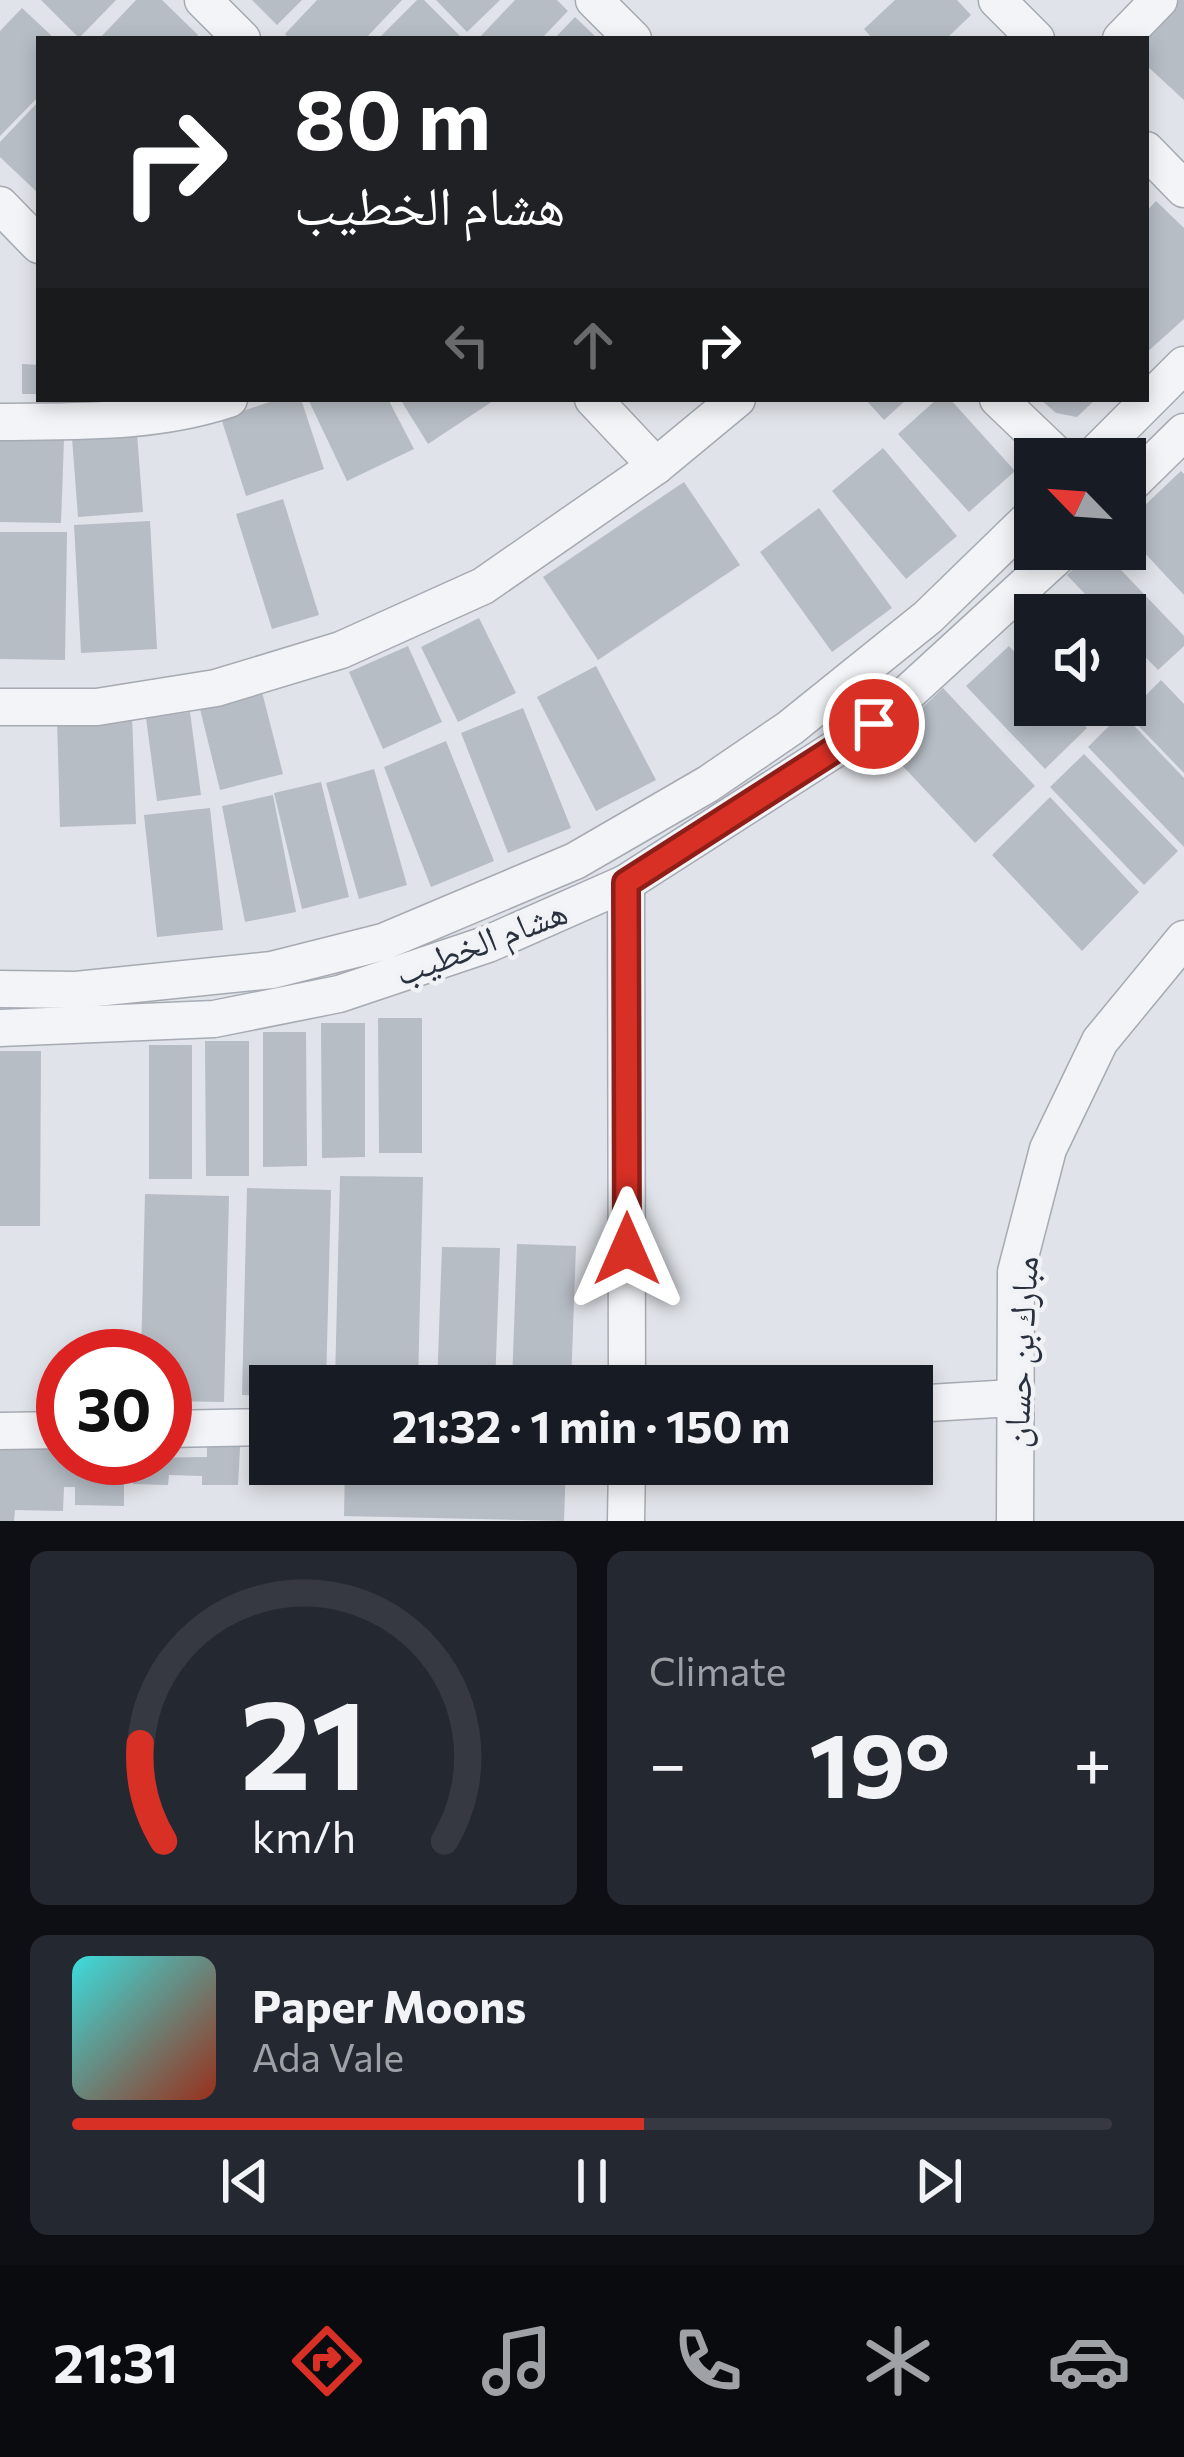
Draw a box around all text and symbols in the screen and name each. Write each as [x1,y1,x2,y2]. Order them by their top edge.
text: 80 m [294,65,491,167]
icon: right [96,84,252,240]
text: هشام الخطيب [294,170,565,236]
icon: left [434,312,500,378]
icon: ahead [560,312,626,378]
icon: right [686,312,752,378]
north arrow [1014,438,1146,570]
map controls [1014,438,1146,726]
button: sound [1014,594,1146,726]
pin [823,673,925,775]
icon: arrive [841,691,907,757]
street label: هشام الخطيب [388,887,574,997]
position arrow [564,1186,690,1312]
street label: مبارك بن حسان [991,1255,1047,1449]
speed limit sign: 30 [36,1329,192,1485]
text: 21:32 · 1 min · 150 m [392,1397,790,1452]
text: Climate [649,1646,786,1694]
text: 21 [240,1663,367,1816]
text: 19° [809,1706,950,1817]
text: − [649,1721,687,1802]
text: + [1073,1721,1112,1802]
text: km/h [251,1809,356,1862]
text: Paper Moons [252,1977,526,2032]
text: Ada Vale [252,2032,404,2080]
icon: previous [212,2148,278,2214]
icon: pause [559,2148,625,2214]
icon: next [906,2148,972,2214]
icon: directions [285,2319,369,2403]
icon: music [475,2319,559,2403]
icon: phone [666,2319,750,2403]
icon: climate [856,2319,940,2403]
icon: car [1047,2319,1131,2403]
text: 21:31 [53,2328,179,2394]

